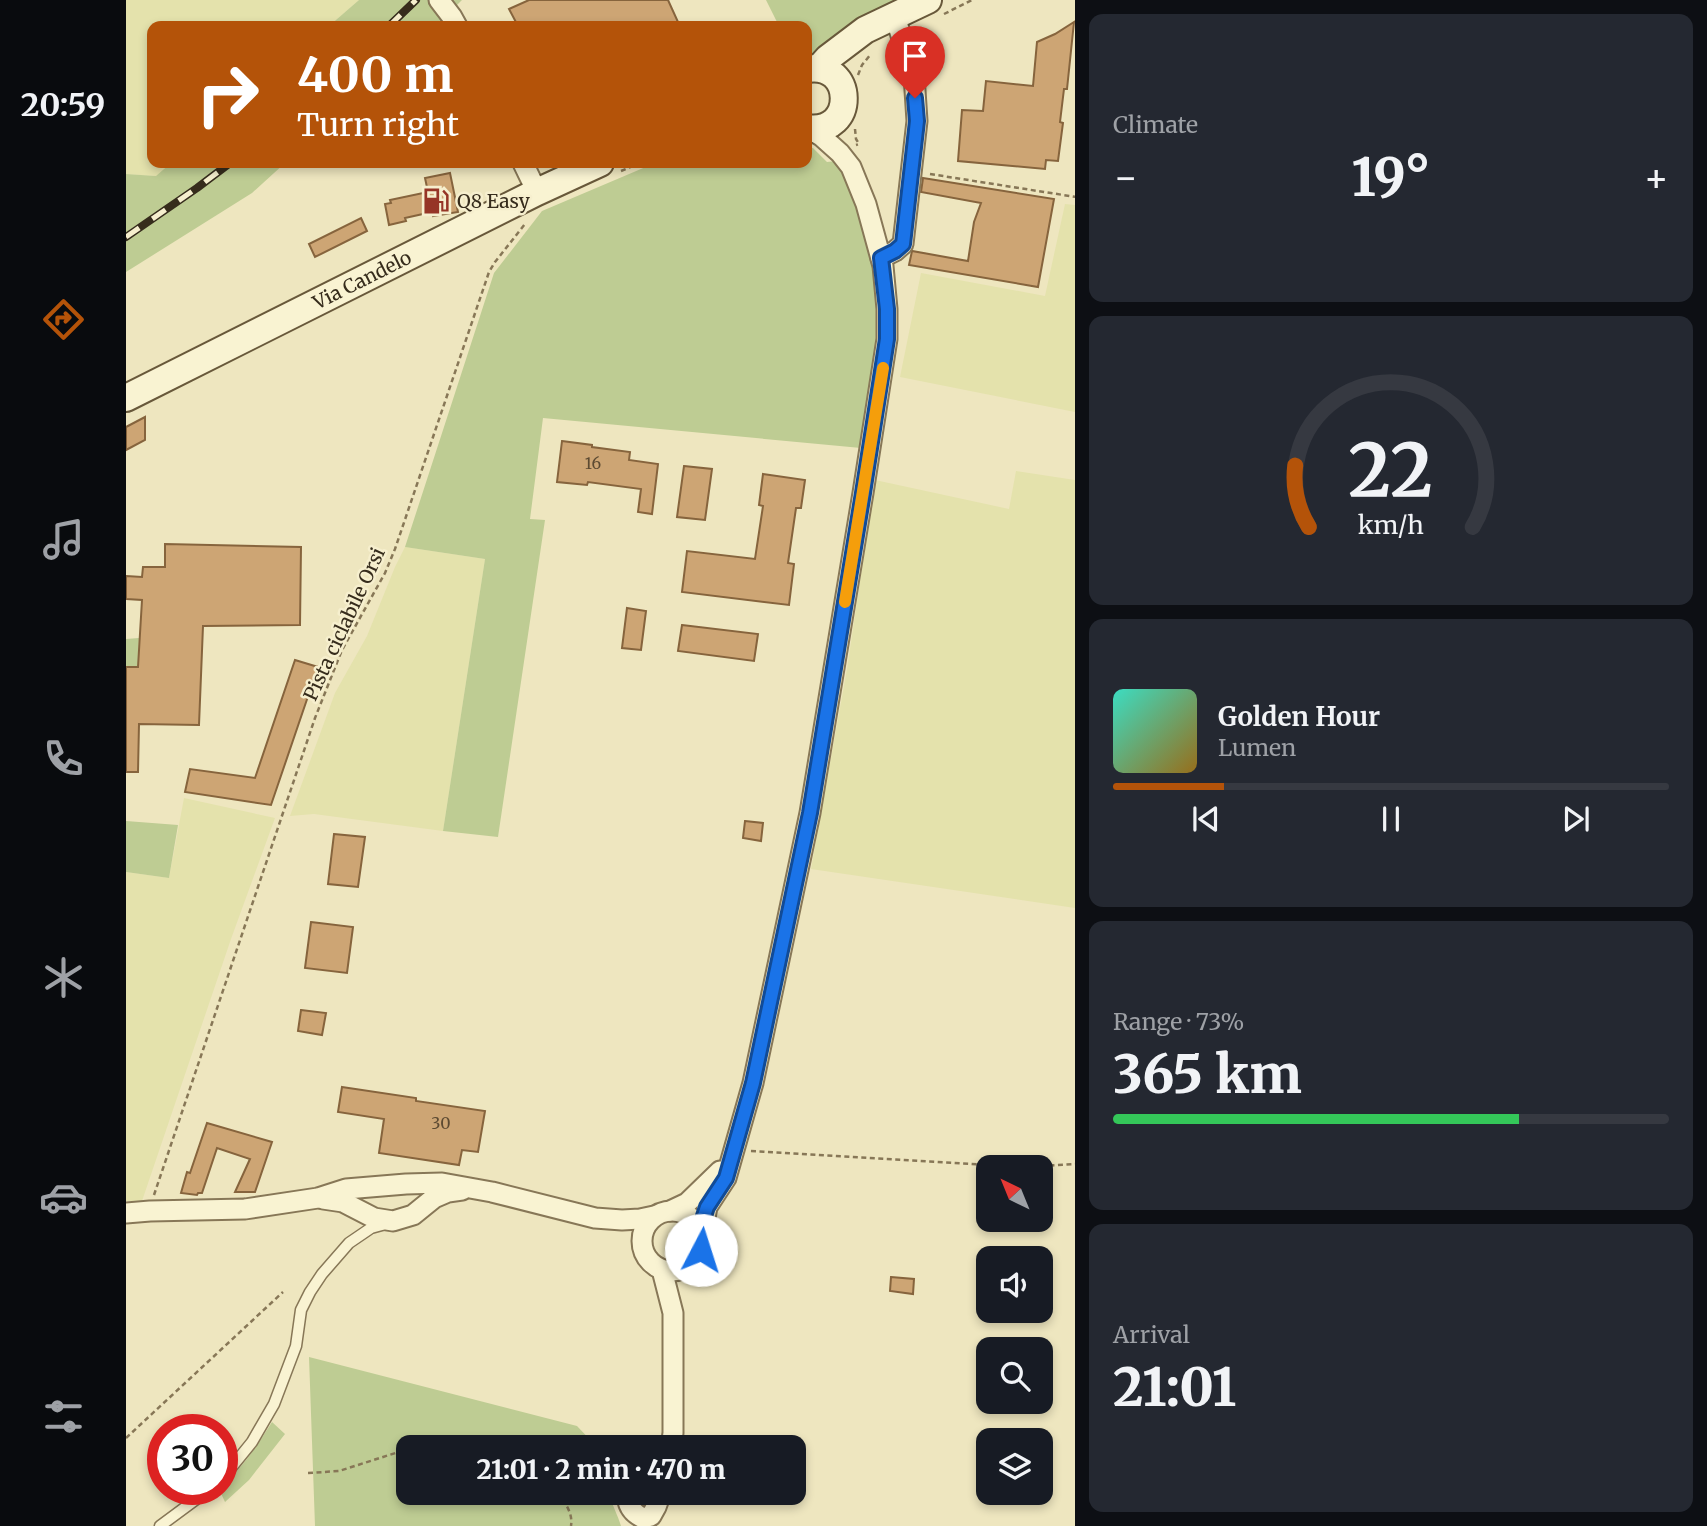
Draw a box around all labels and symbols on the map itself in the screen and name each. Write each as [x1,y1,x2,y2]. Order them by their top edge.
pin [885,26,945,98]
fuel station icon: Q8 Easy [421,186,451,216]
place label: Q8 Easy [457,189,530,213]
street label: Via Candelo [308,245,415,315]
house number: 16 [585,453,601,473]
street label: Pista ciclabile Orsi [298,544,390,704]
house number: 30 [431,1113,451,1133]
north arrow [976,1155,1054,1232]
position arrow [664,1213,738,1287]
speed limit sign: 30 [147,1414,238,1505]

